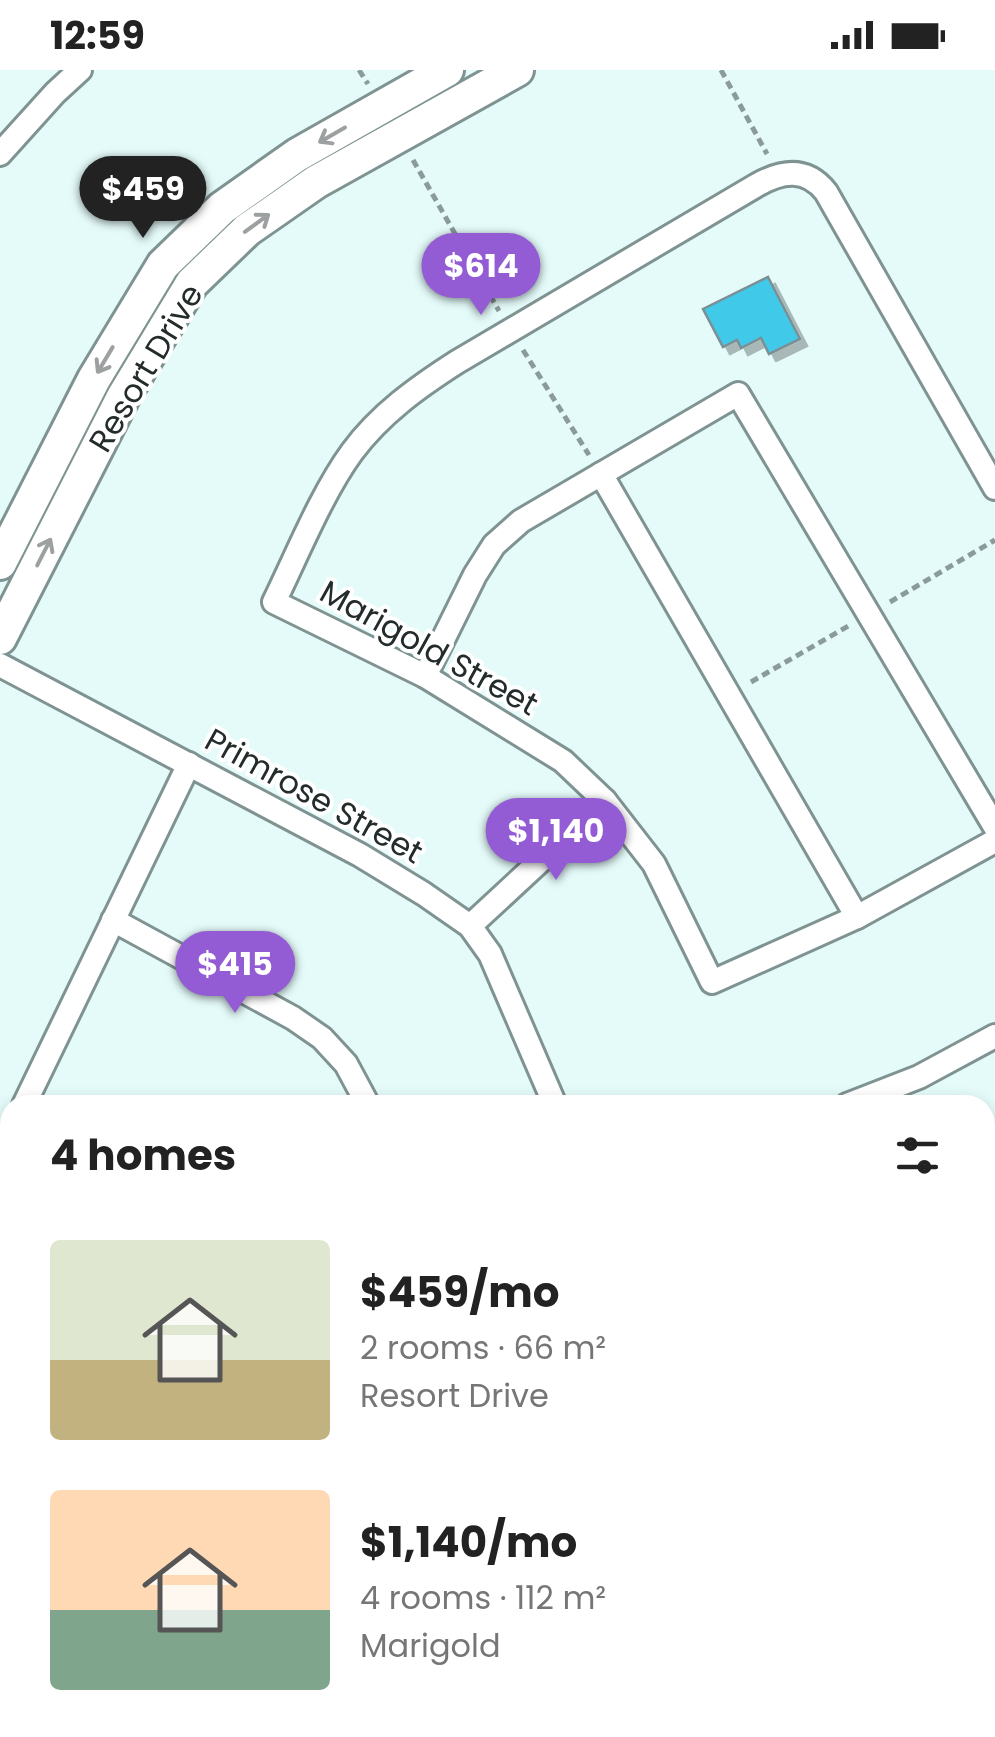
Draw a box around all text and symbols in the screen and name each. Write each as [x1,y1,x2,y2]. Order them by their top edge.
text: 12:59 [50,9,145,62]
one-way arrow [318,125,346,145]
pin: $459 [84,156,202,241]
text: $459 [101,166,185,211]
one-way arrow [243,213,270,234]
pin: $614 [422,233,540,318]
text: $614 [443,243,519,288]
street label: Resort Drive [78,275,213,460]
one-way arrow [95,345,115,374]
one-way arrow [35,537,54,567]
street label: Marigold Street [312,569,546,726]
street label: Primrose Street [197,717,431,874]
pin: $1,140 [475,798,637,883]
text: $1,140 [508,808,604,853]
pin: $415 [176,931,294,1016]
text: $415 [197,941,273,986]
text: 4 homes [50,1126,236,1185]
icon: filters [890,1128,945,1183]
text: $459/mo [360,1263,559,1322]
icon: home [130,1280,250,1400]
text: 2 rooms · 66 m² [360,1325,606,1370]
text: Resort Drive [360,1373,549,1418]
text: $1,140/mo [360,1513,577,1572]
icon: home [130,1530,250,1650]
text: 4 rooms · 112 m² [360,1575,606,1620]
text: Marigold [360,1623,501,1668]

